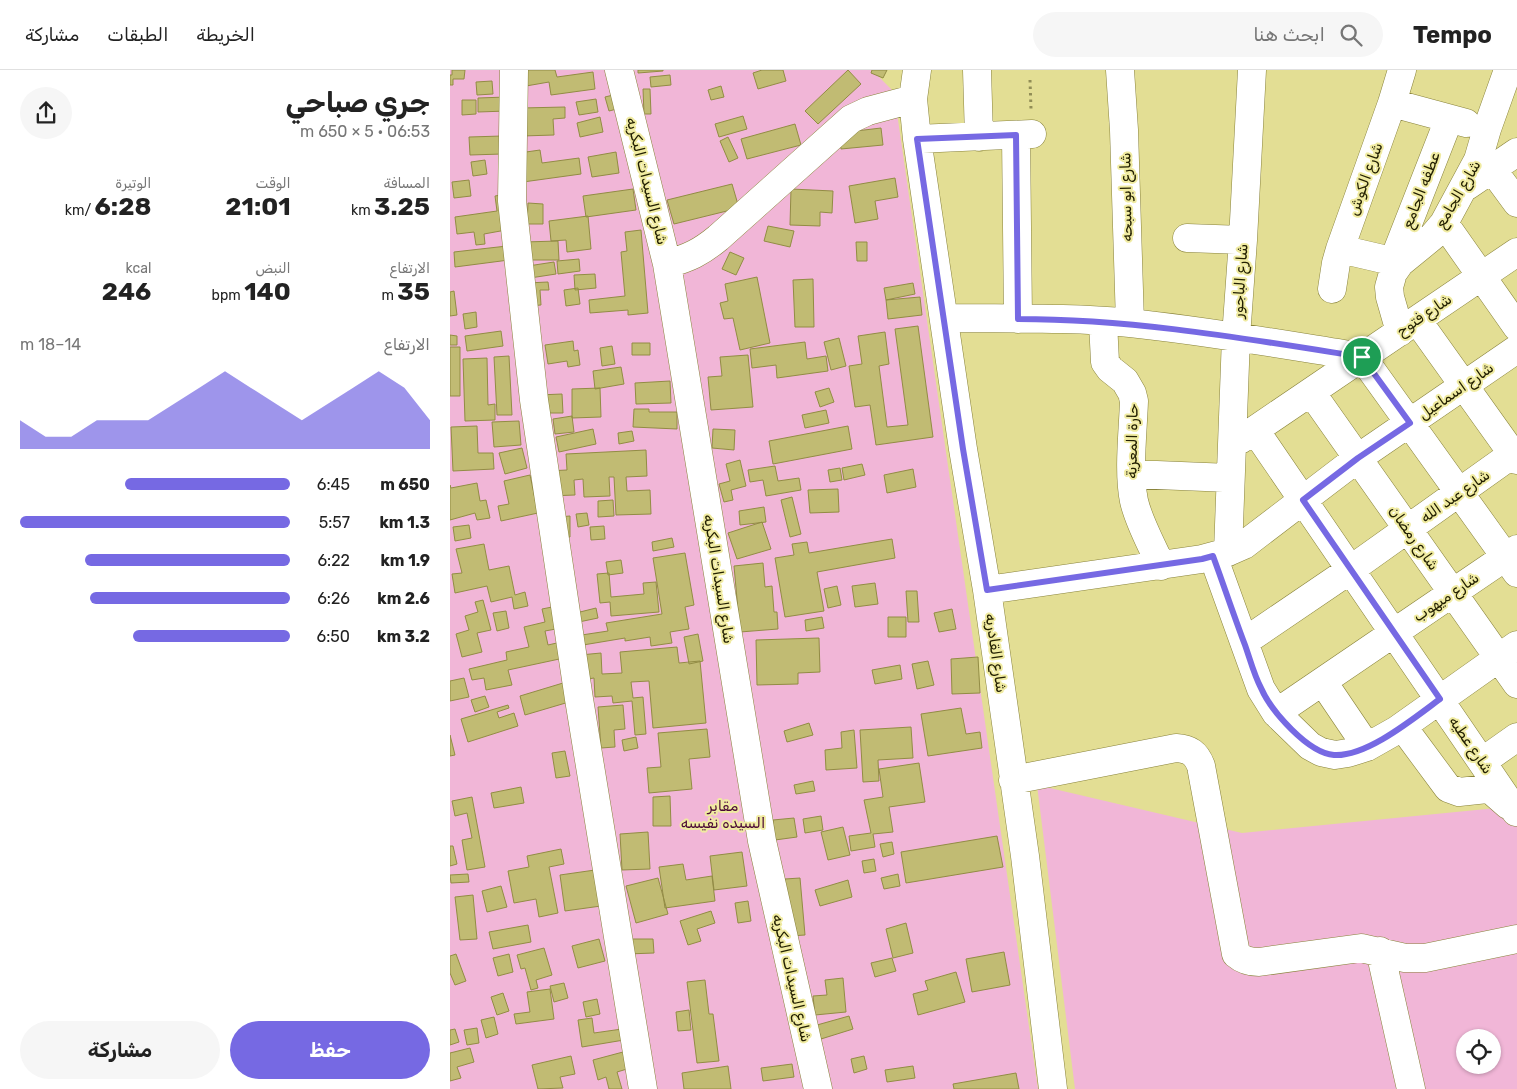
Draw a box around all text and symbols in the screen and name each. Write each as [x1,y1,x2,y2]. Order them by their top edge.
search box [1033,12,1383,57]
icon: search [1337,21,1365,49]
text: Tempo [1413,21,1492,49]
text: ابحث هنا [1253,23,1325,46]
text: مشاركة [25,24,79,46]
text: الطبقات [107,24,168,46]
text: الخريطة [196,24,255,46]
text: جري صباحي [286,86,430,119]
button: share [20,87,72,139]
street label: شارع السيدات البكريه [621,115,672,247]
text: 06:53 · 5 × 650 m [300,122,430,141]
street label: شارع الكوش [1344,140,1388,219]
street label: عطفه الجامع [1398,149,1446,231]
street label: شارع ابو سبحه [1116,152,1138,242]
street label: شارع الجامع [1431,157,1486,232]
text: الوتيرة [115,175,151,192]
text: الوقت [256,175,291,192]
text: المسافة [383,175,430,192]
text: 6:28 [95,192,151,221]
text: 21:01 [225,192,291,221]
text: 3.25 [374,192,430,221]
text: /km [65,202,95,219]
text: km [351,202,374,219]
street label: شارع الباجور [1228,243,1254,320]
text: kcal [126,260,151,277]
text: النبض [255,260,291,277]
text: الارتفاع [390,260,430,277]
text: 246 [102,277,151,306]
text: 140 [244,277,291,306]
text: 35 [397,277,430,306]
text: bpm [212,287,244,304]
text: m [381,287,397,304]
street label: شارع فتوح [1393,290,1456,342]
text: 14–18 m [20,335,81,354]
text: الارتفاع [384,335,430,354]
pin [1341,336,1383,378]
icon: arrive [1348,343,1376,371]
street label: شارع اسماعيل [1415,359,1498,425]
street label: حارة المعزية [1122,403,1142,479]
street label: شارع عبد الله [1417,466,1494,528]
text: 6:45 [317,475,350,494]
text: 650 m [380,475,430,494]
street label: شارع رمضان [1384,502,1443,575]
text: 5:57 [319,513,350,532]
text: 1.3 km [380,513,430,532]
street label: شارع السيدات البكريه [698,513,738,645]
text: 6:22 [317,551,350,570]
text: 1.9 km [380,551,430,570]
street label: شارع ميهوب [1410,568,1483,627]
text: 6:26 [317,589,350,608]
text: 2.6 km [377,589,430,608]
street label: شارع القادريه [980,612,1010,694]
text: 6:50 [317,627,350,646]
text: 3.2 km [377,627,430,646]
street label: شارع عطيه [1444,713,1497,778]
park label: مقابر السيده نفيسه [681,797,765,832]
street label: شارع السيدات البكريه [767,912,815,1044]
button: مشاركة [20,1021,220,1079]
button: حفظ [230,1021,430,1079]
map controls [1456,1029,1501,1074]
button: locate [1456,1029,1501,1074]

